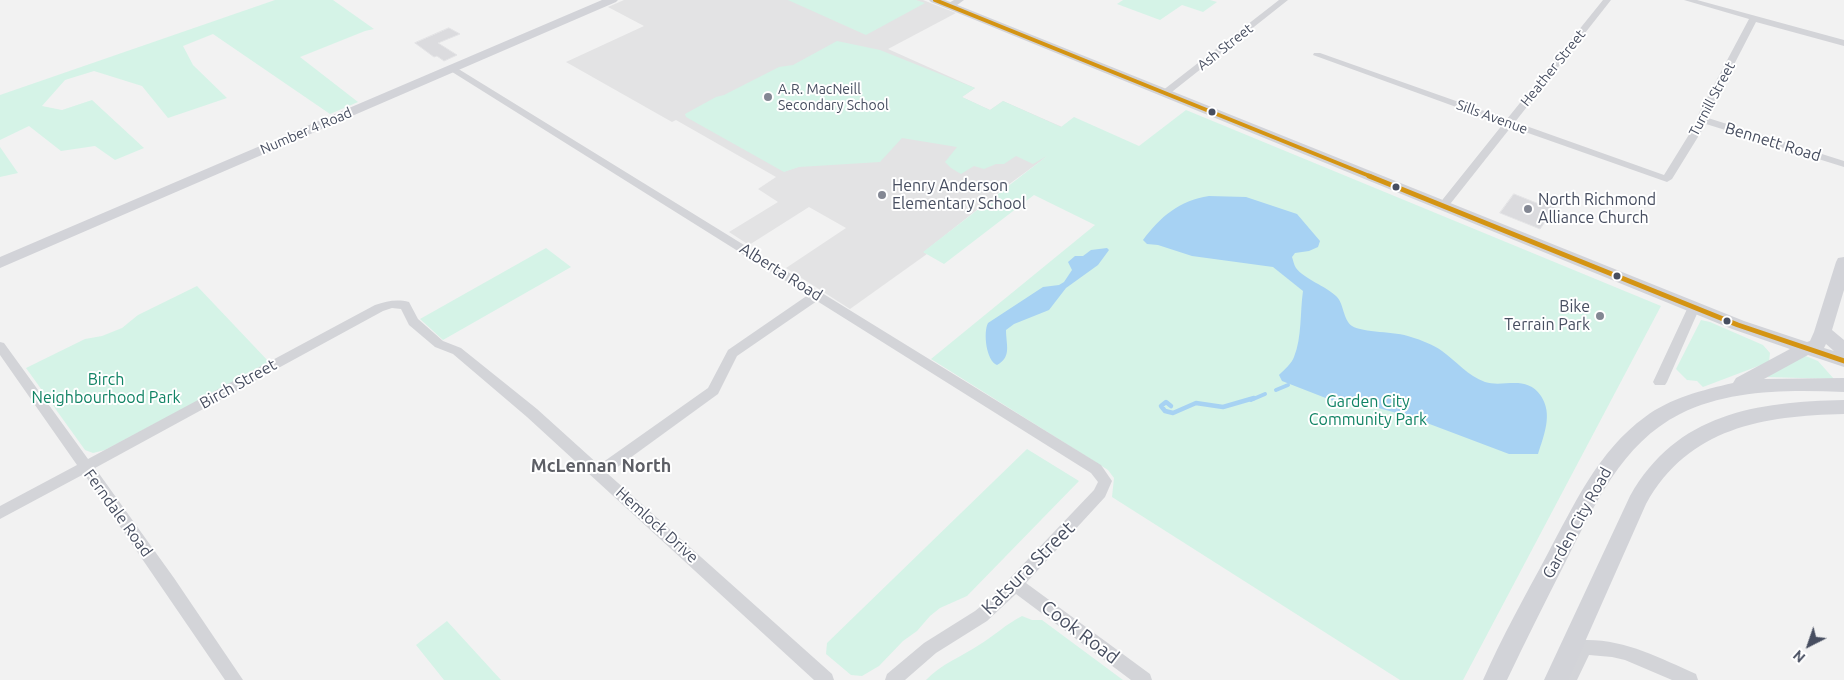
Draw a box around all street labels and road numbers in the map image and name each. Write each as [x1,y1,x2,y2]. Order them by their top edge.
street label: Ash Street [1194,20,1256,74]
street label: Heather Street [1517,26,1589,110]
street label: Turnill Street [1685,59,1739,139]
street label: Sills Avenue [1454,96,1530,138]
street label: Number 4 Road [258,104,354,158]
street label: Bennett Road [1723,118,1823,166]
street label: Alberta Road [736,239,826,305]
street label: Birch Street [196,355,280,413]
street label: Garden City Road [1539,464,1615,582]
street label: Ferndale Road [80,465,156,561]
street label: Hemlock Drive [612,483,702,567]
street label: Katsura Street [977,517,1079,619]
street label: Cook Road [1037,595,1123,669]

